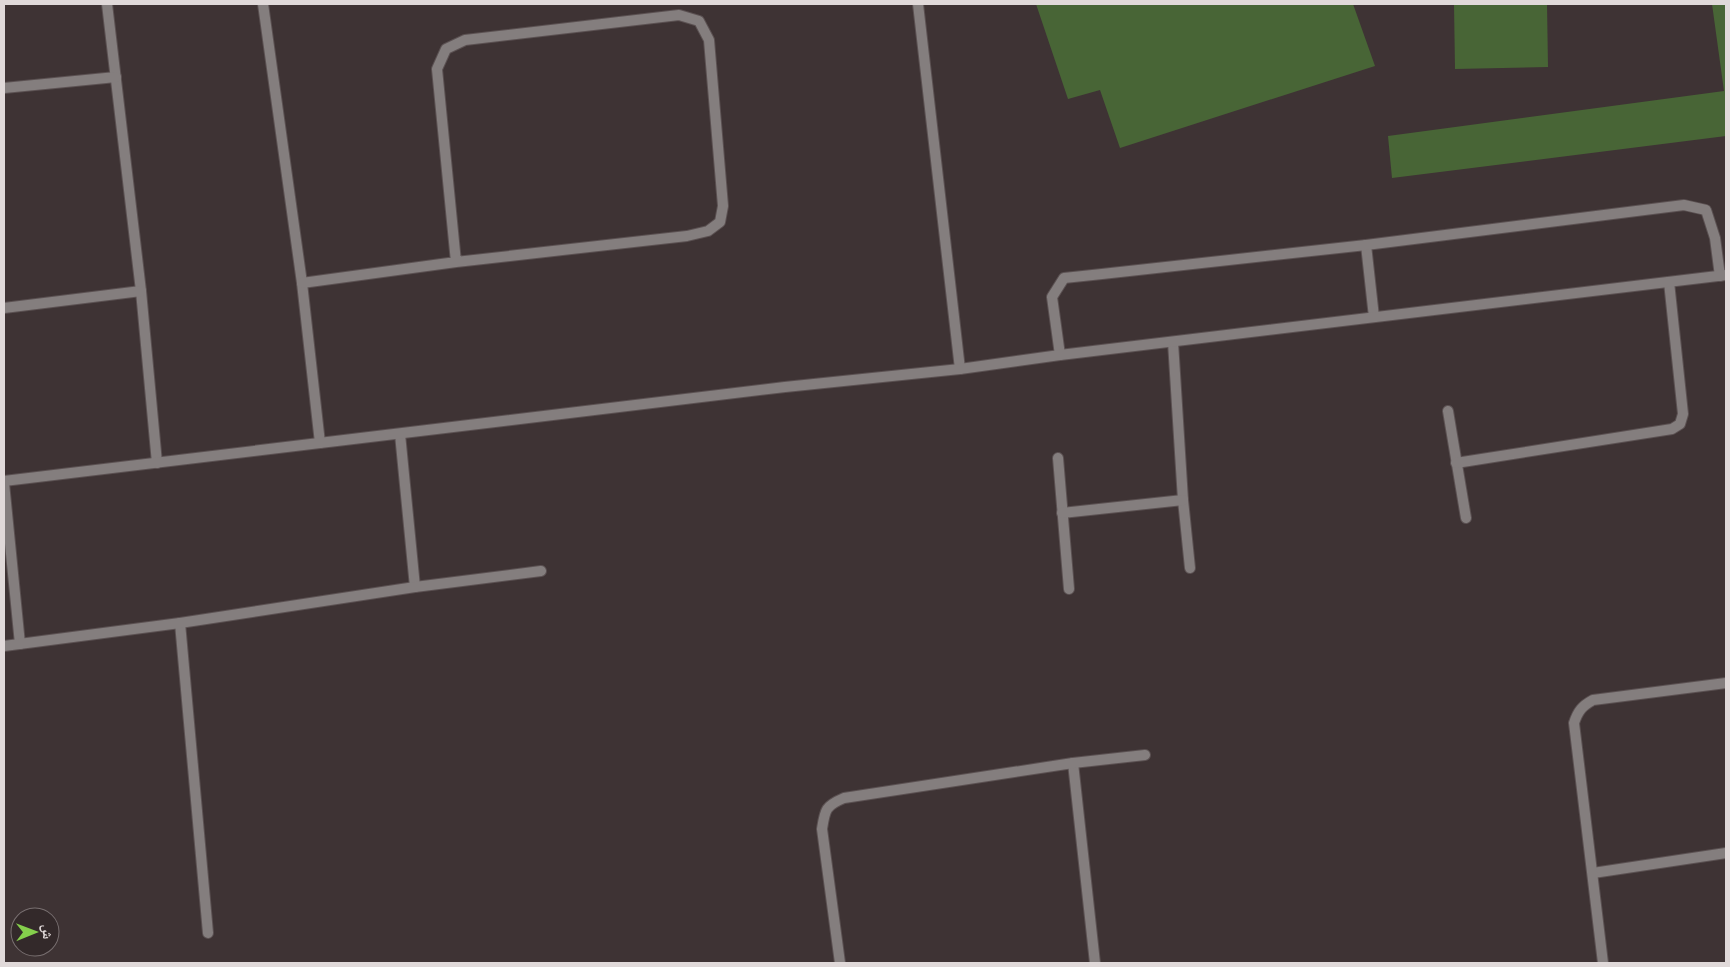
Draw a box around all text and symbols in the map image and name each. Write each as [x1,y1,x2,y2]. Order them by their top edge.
north arrow [10,907,60,957]
text: ش [39,924,56,939]

